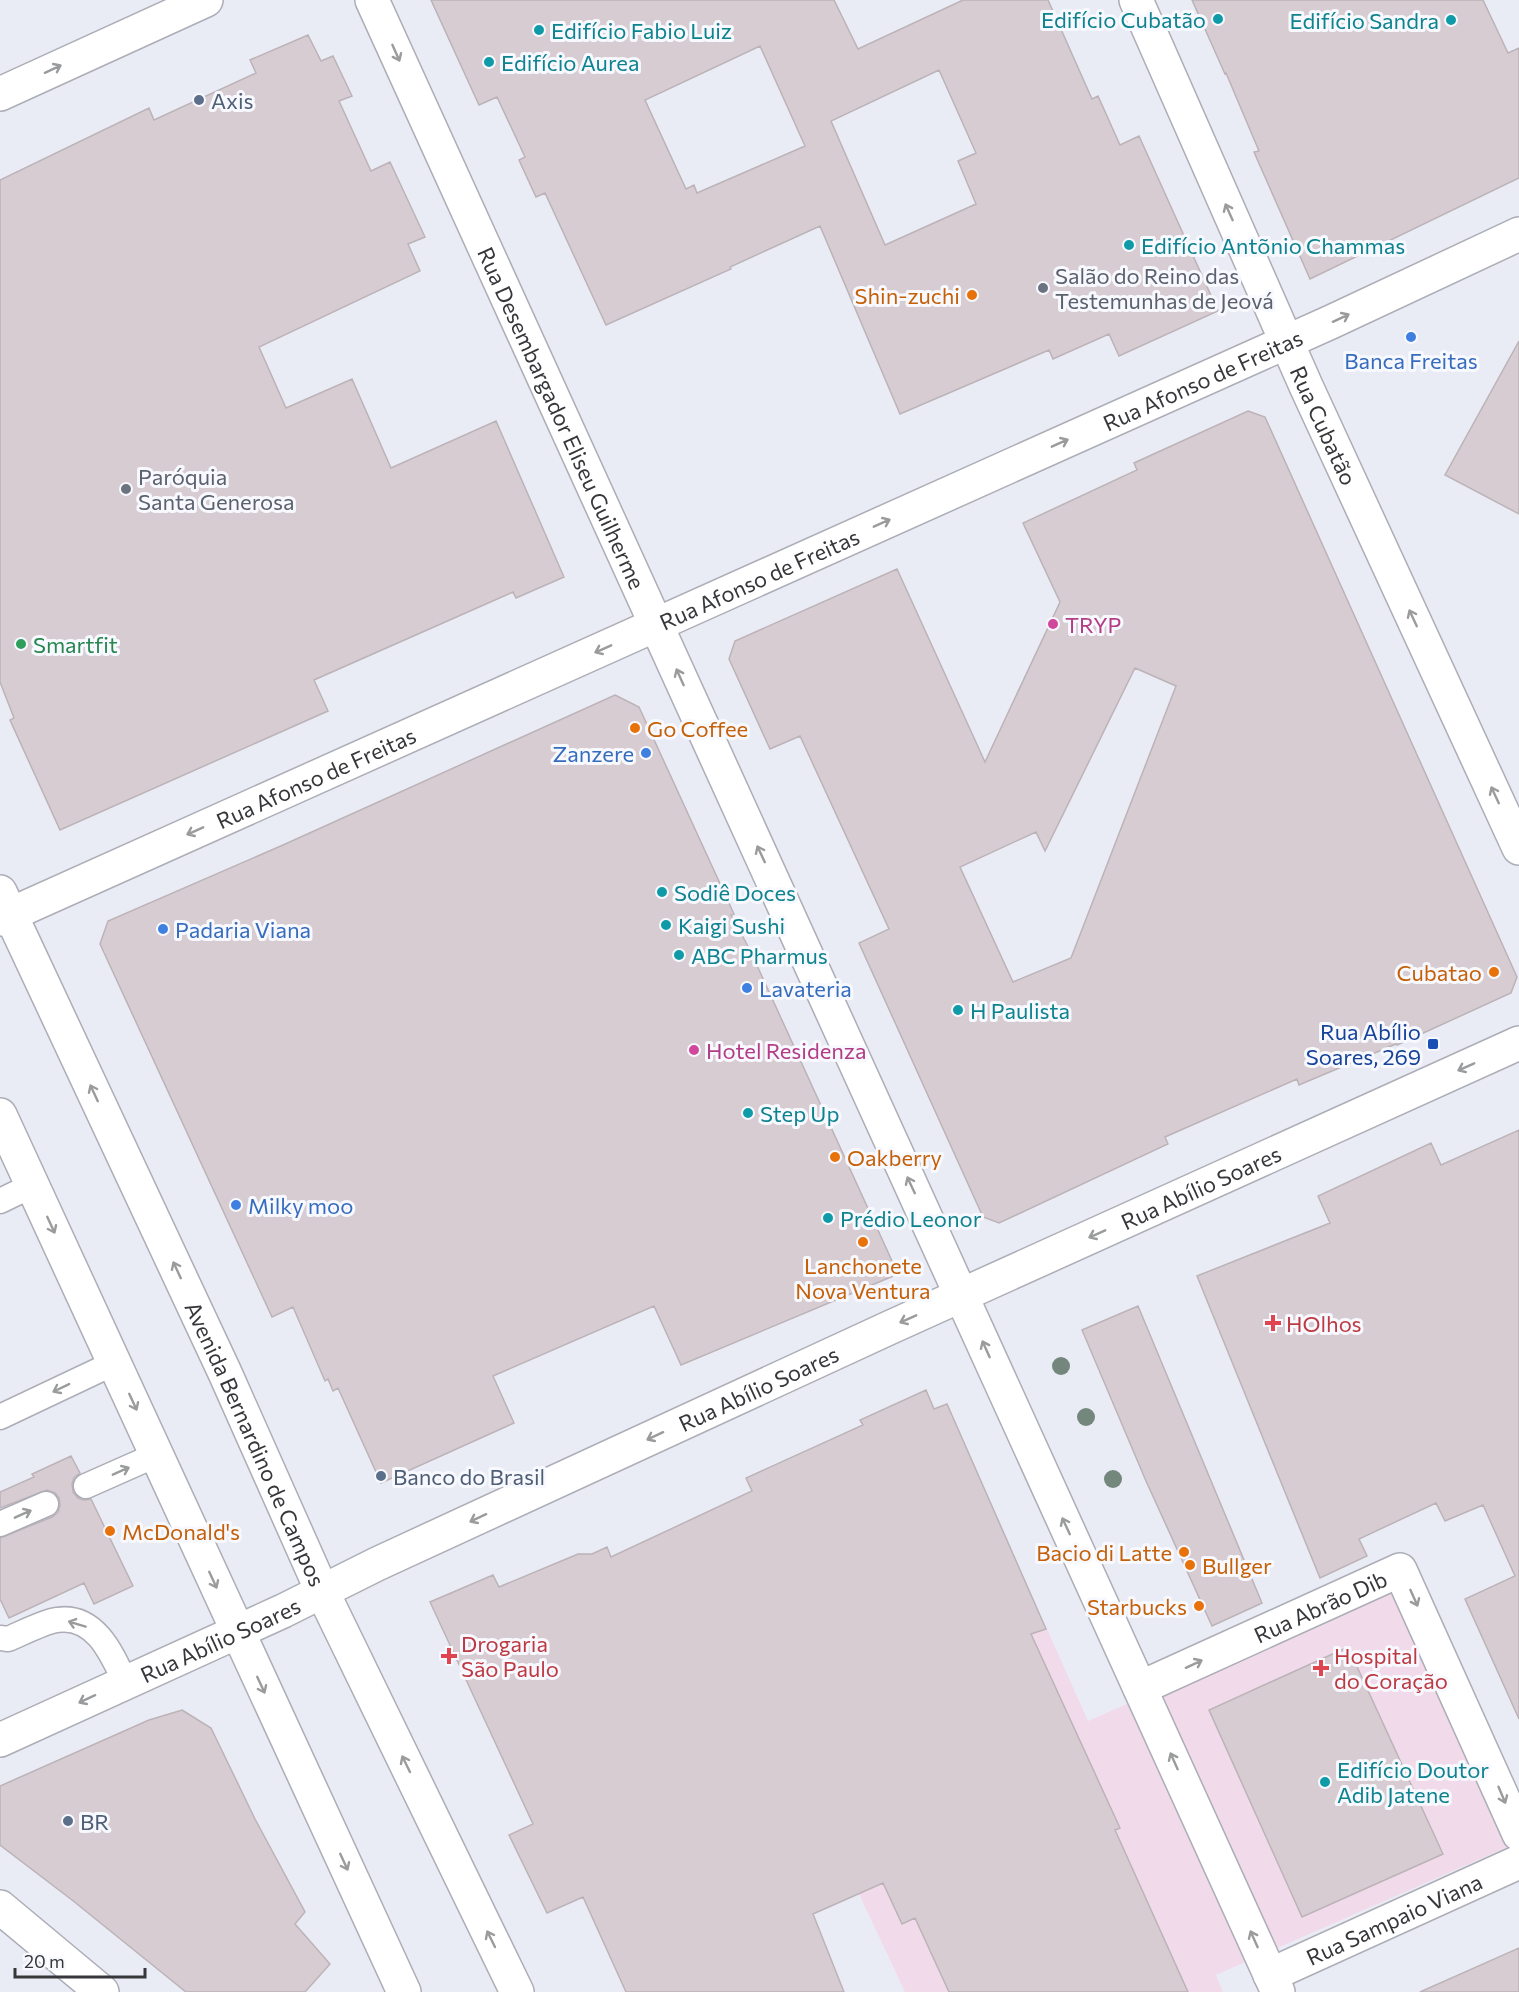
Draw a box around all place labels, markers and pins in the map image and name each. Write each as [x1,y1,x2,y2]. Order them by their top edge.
place label: Edifício Cubatão [1041,6,1206,33]
place label: Edifício Sandra [1290,7,1439,34]
marker: Edifício Cubatão [1211,12,1225,26]
marker: Edifício Sandra [1444,13,1458,27]
place label: Edifício Fabio Luiz [551,17,732,44]
marker: Edifício Fabio Luiz [532,23,546,37]
place label: Edifício Aurea [501,49,639,76]
marker: Edifício Aurea [482,55,496,69]
place label: Axis [211,87,254,114]
marker: Axis [192,93,206,107]
place label: Edifício Antõnio Chammas [1141,232,1405,259]
marker: Edifício Antõnio Chammas [1122,238,1136,252]
place label: Salão do Reino das Testemunhas de Jeová [1055,262,1274,314]
marker: Salão do Reino das Testemunhas de Jeová [1036,281,1050,295]
place label: Shin-zuchi [855,282,960,309]
marker: Shin-zuchi [965,288,979,302]
marker: Banca Freitas [1404,330,1418,344]
place label: Banca Freitas [1344,347,1478,374]
place label: Paróquia Santa Generosa [138,463,295,515]
marker: Paróquia Santa Generosa [119,482,133,496]
place label: TRYP [1065,611,1121,638]
marker: TRYP [1046,617,1060,631]
place label: Smartfit [33,631,118,658]
marker: Smartfit [14,637,28,651]
place label: Go Coffee [647,715,748,742]
marker: Go Coffee [628,721,642,735]
place label: Zanzere [553,740,634,767]
marker: Zanzere [639,746,653,760]
place label: Sodiê Doces [674,879,796,906]
marker: Sodiê Doces [655,885,669,899]
place label: Kaigi Sushi [678,912,785,939]
place label: Padaria Viana [175,916,311,943]
marker: Kaigi Sushi [659,918,673,932]
marker: Padaria Viana [156,922,170,936]
place label: ABC Pharmus [691,942,828,969]
marker: ABC Pharmus [672,948,686,962]
place label: Cubatao [1396,959,1482,986]
marker: Cubatao [1487,965,1501,979]
place label: Lavateria [759,975,852,1002]
marker: Lavateria [740,981,754,995]
place label: H Paulista [970,997,1070,1024]
marker: H Paulista [951,1003,965,1017]
place label: Rua Abílio Soares, 269 [1306,1018,1421,1070]
place label: Hotel Residenza [706,1037,866,1064]
marker: Rua Abílio Soares, 269 [1426,1037,1440,1051]
marker: Hotel Residenza [687,1043,701,1057]
place label: Step Up [760,1100,839,1127]
marker: Step Up [741,1106,755,1120]
place label: Oakberry [847,1144,942,1171]
marker: Oakberry [828,1150,842,1164]
place label: Milky moo [248,1192,353,1219]
marker: Milky moo [229,1198,243,1212]
place label: Prédio Leonor [840,1205,982,1232]
marker: Prédio Leonor [821,1211,835,1225]
marker: Lanchonete Nova Ventura [856,1235,870,1249]
place label: Lanchonete Nova Ventura [795,1252,931,1304]
place label: HOlhos [1286,1310,1362,1337]
marker: HOlhos [1264,1314,1282,1332]
place label: Banco do Brasil [393,1463,545,1490]
marker: Banco do Brasil [374,1469,388,1483]
place label: McDonald's [122,1518,240,1545]
marker: McDonald's [103,1524,117,1538]
place label: Bacio di Latte [1036,1539,1172,1566]
marker: Bacio di Latte [1177,1545,1191,1559]
place label: Bullger [1202,1552,1272,1579]
marker: Bullger [1183,1558,1197,1572]
place label: Starbucks [1087,1593,1187,1620]
marker: Starbucks [1192,1599,1206,1613]
place label: Drogaria São Paulo [461,1630,559,1682]
place label: Hospital do Coração [1334,1642,1448,1694]
marker: Drogaria São Paulo [442,1649,456,1663]
marker: Hospital do Coração [1312,1659,1330,1677]
place label: Edifício Doutor Adib Jatene [1337,1756,1489,1808]
marker: Edifício Doutor Adib Jatene [1318,1775,1332,1789]
place label: BR [80,1808,109,1835]
marker: BR [61,1814,75,1828]

